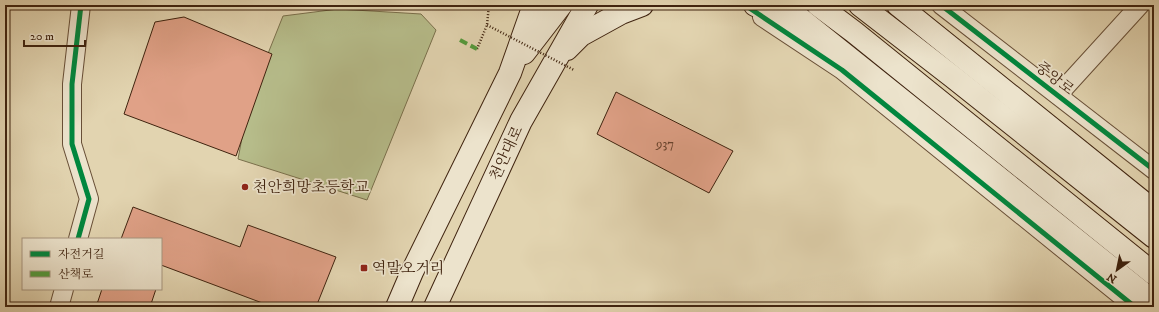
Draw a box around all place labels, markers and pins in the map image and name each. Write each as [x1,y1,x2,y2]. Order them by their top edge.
place label: 천안희망초등학교 [253,178,369,197]
marker: 천안희망초등학교 [240,182,250,192]
place label: 역말오거리 [372,259,444,278]
marker: 역말오거리 [359,263,369,273]

